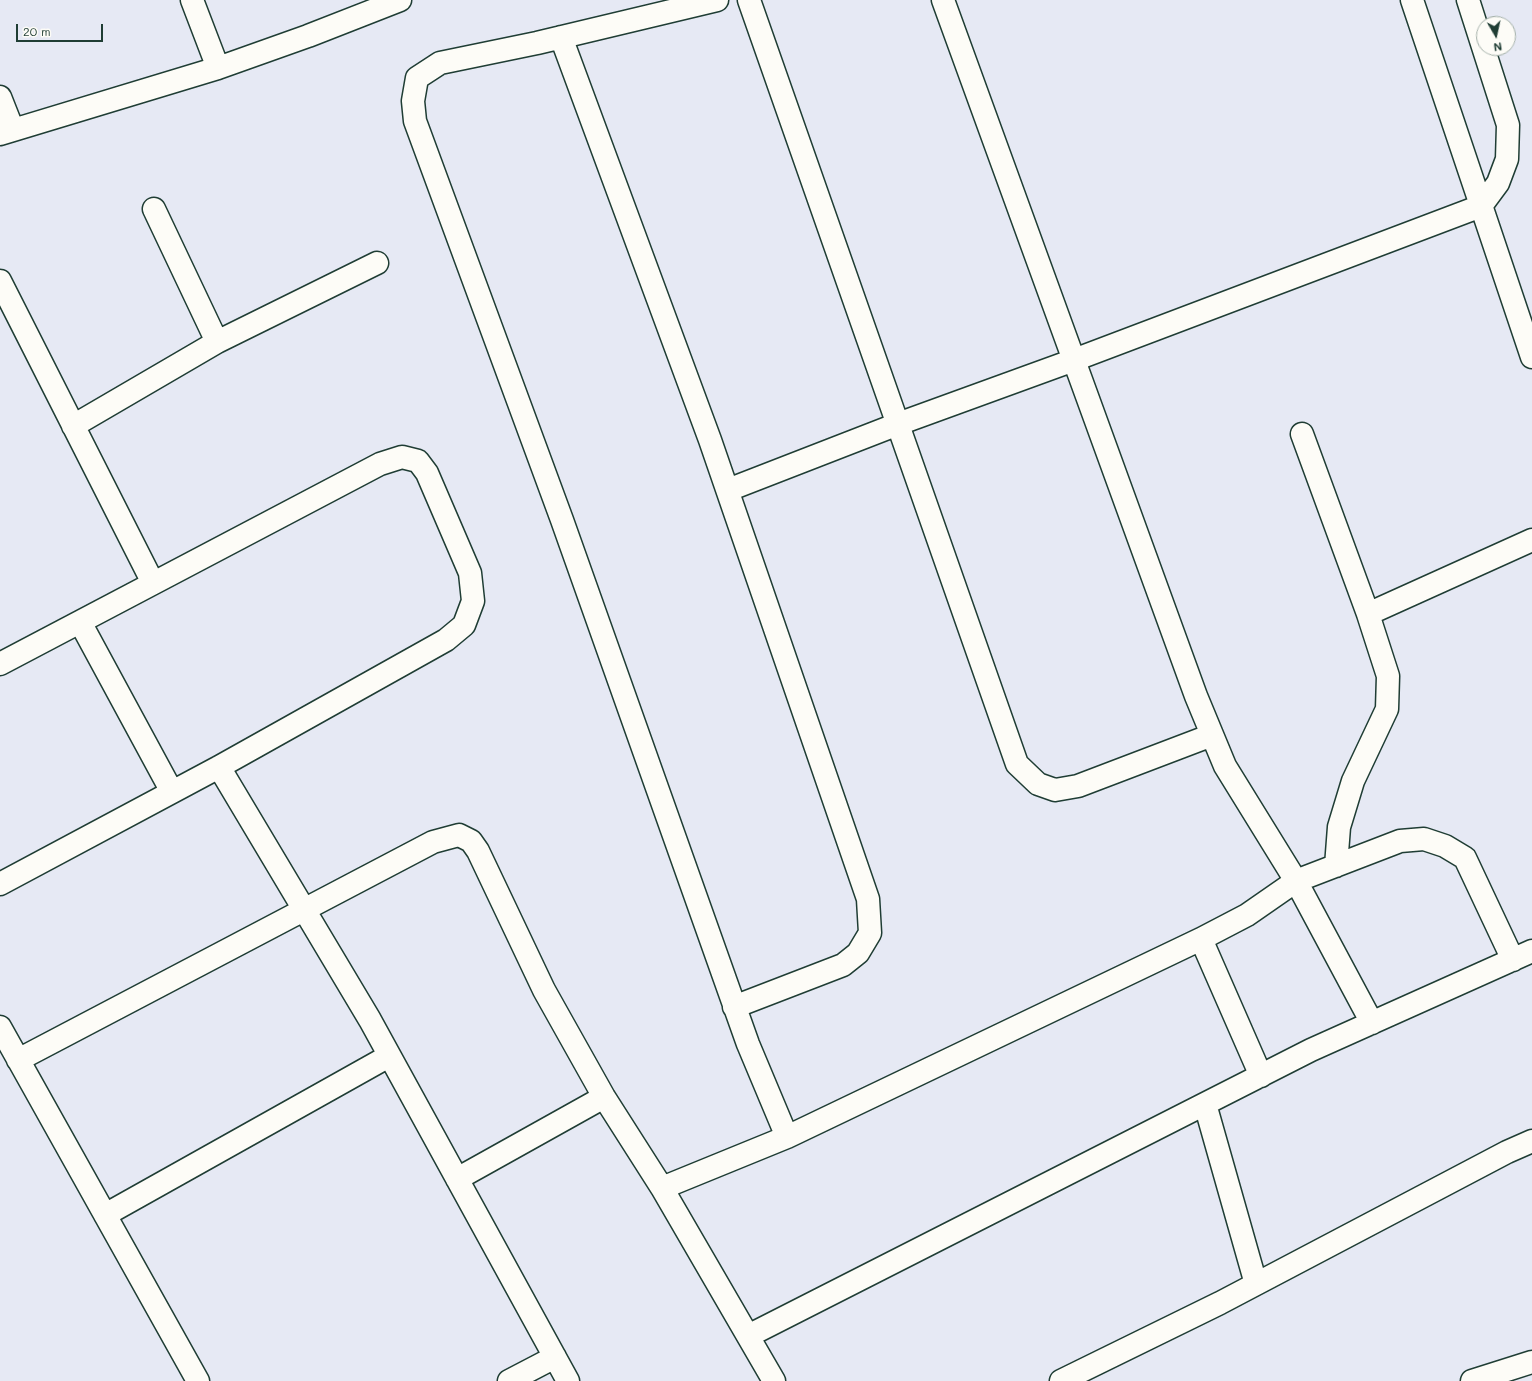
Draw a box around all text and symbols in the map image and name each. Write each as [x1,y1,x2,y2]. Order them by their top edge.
scale bar [18,16,105,42]
north arrow [1476,16,1516,56]
text: 20 m [23,23,51,39]
text: N [1493,39,1503,55]

